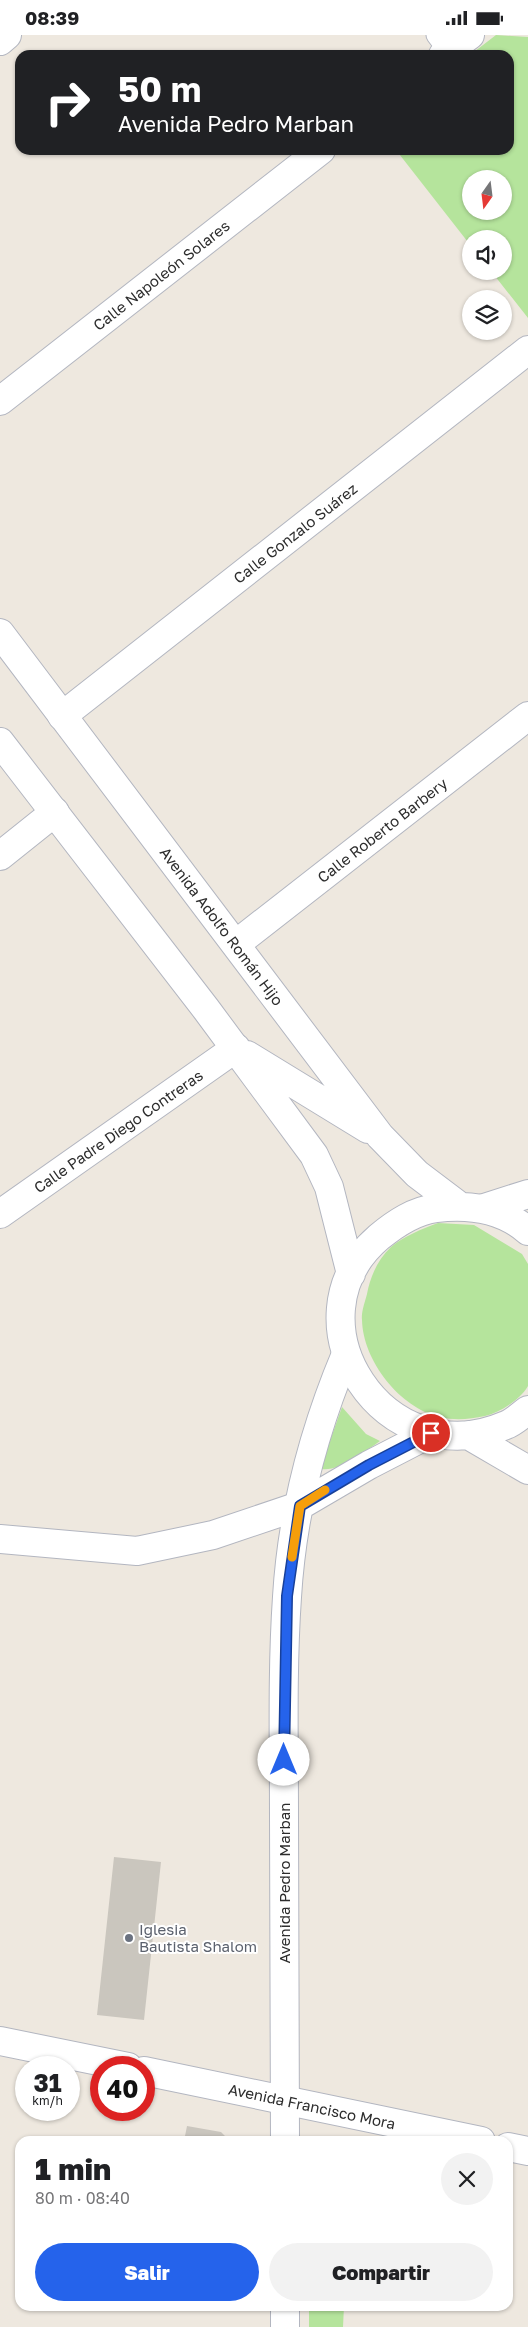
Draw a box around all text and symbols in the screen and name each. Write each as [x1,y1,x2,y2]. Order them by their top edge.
text: 08:39 [25,6,79,29]
text: 50 m [118,68,201,110]
icon: right [35,70,100,135]
text: Avenida Pedro Marban [118,110,354,137]
north arrow [462,170,512,220]
map controls [462,170,512,340]
street label: Calle Napoleón Solares [89,216,233,334]
button: sound [462,230,512,280]
button: layers [462,290,512,340]
street label: Calle Gonzalo Suárez [230,479,361,587]
street label: Calle Roberto Barbery [314,773,451,886]
street label: Avenida Adolfo Román Hijo [157,843,287,1009]
street label: Calle Padre Diego Contreras [30,1066,206,1196]
pin [410,1412,452,1454]
icon: arrive [417,1419,445,1447]
position arrow [257,1733,309,1785]
street label: Avenida Pedro Marban [275,1803,293,1963]
place label: Iglesia Bautista Shalom [139,1920,257,1955]
marker: Iglesia Bautista Shalom [123,1932,135,1944]
speed limit sign: 40 [90,2056,155,2121]
text: 31 [33,2067,62,2098]
street label: Avenida Francisco Mora [227,2080,397,2132]
text: km/h [32,2093,63,2108]
text: 1 min [35,2151,111,2187]
button: close [441,2153,493,2205]
text: 80 m · 08:40 [35,2188,130,2208]
button: Salir [35,2243,259,2301]
button: Compartir [269,2243,493,2301]

